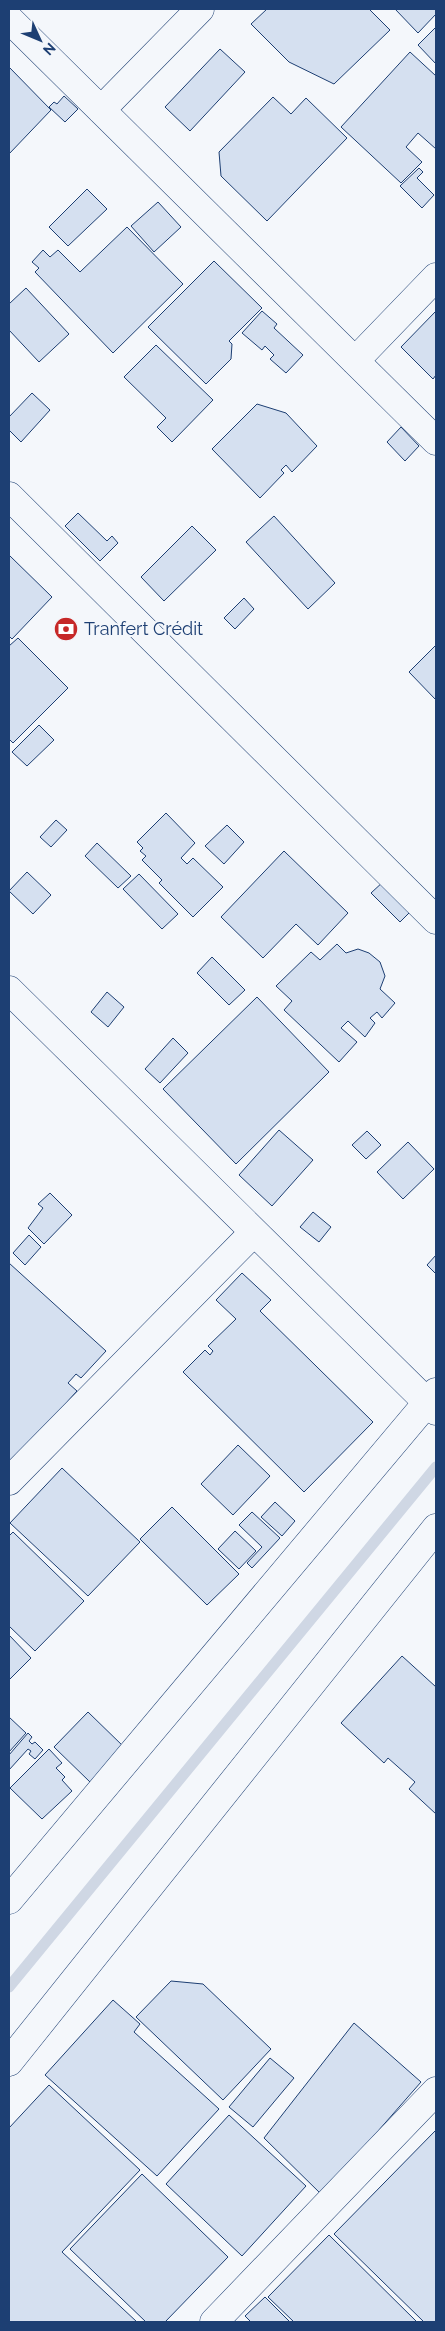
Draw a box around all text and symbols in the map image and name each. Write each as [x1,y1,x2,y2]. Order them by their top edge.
north arrow [15,15,65,65]
text: N [40,40,59,58]
bank icon: Tranfert Crédit [53,616,79,642]
place label: Tranfert Crédit [84,618,203,639]

